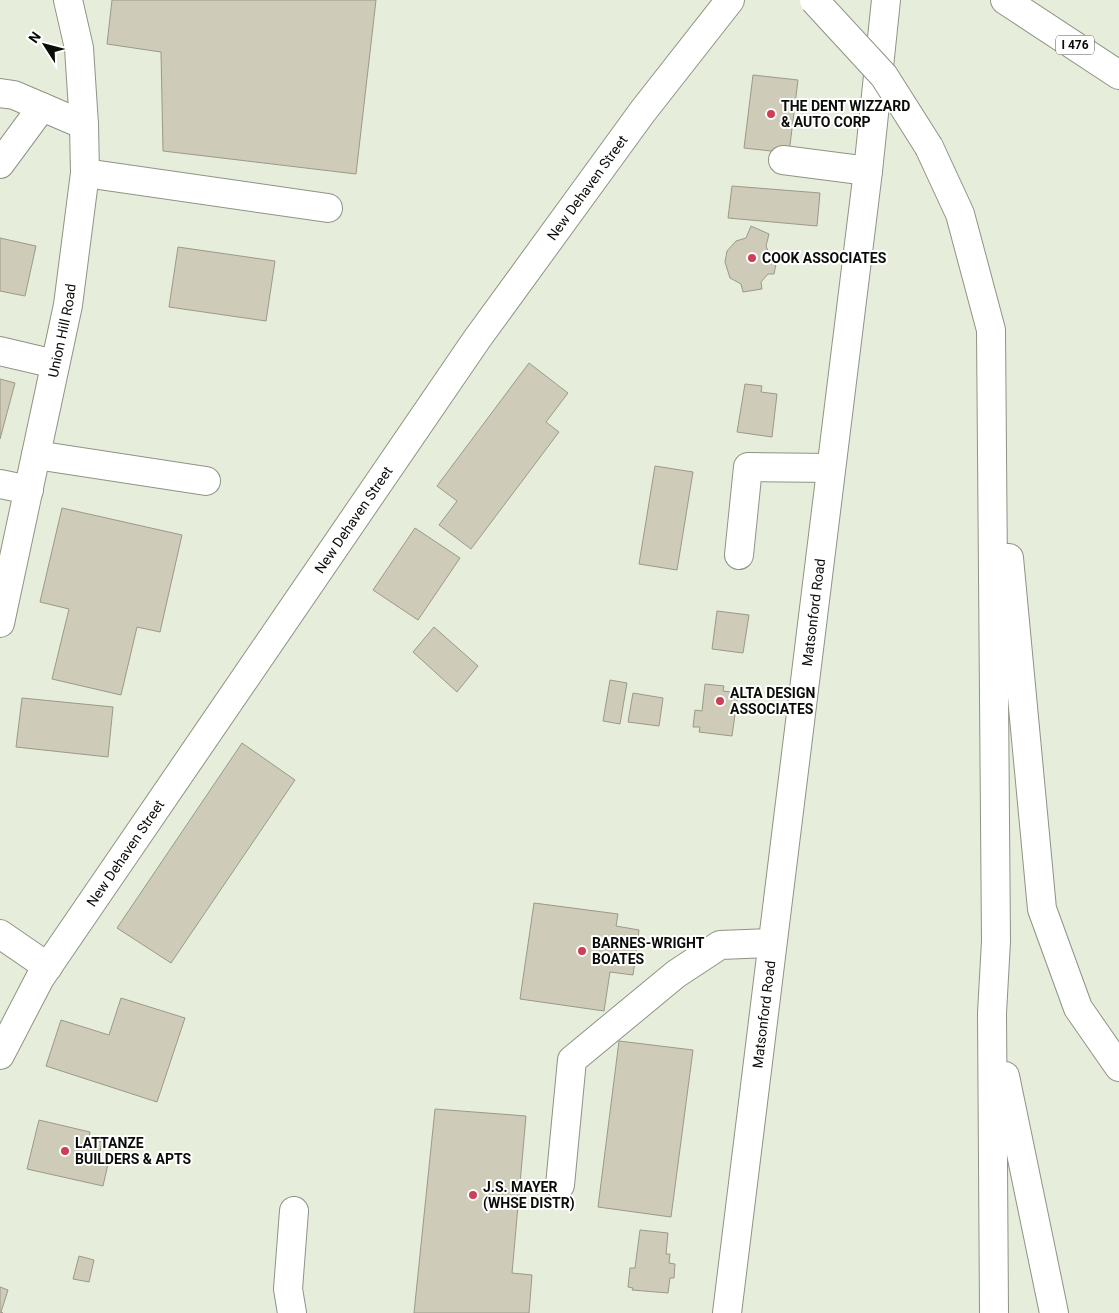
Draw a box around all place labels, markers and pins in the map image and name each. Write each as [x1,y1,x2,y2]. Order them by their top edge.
place label: THE DENT WIZZARD & AUTO CORP [781,98,910,130]
marker: THE DENT WIZZARD & AUTO CORP [765,108,777,120]
place label: COOK ASSOCIATES [762,250,887,266]
marker: COOK ASSOCIATES [746,252,758,264]
place label: ALTA DESIGN ASSOCIATES [730,685,815,717]
marker: ALTA DESIGN ASSOCIATES [714,695,726,707]
place label: BARNES-WRIGHT BOATES [592,935,705,967]
marker: BARNES-WRIGHT BOATES [576,945,588,957]
place label: LATTANZE BUILDERS & APTS [75,1135,192,1167]
marker: LATTANZE BUILDERS & APTS [59,1145,71,1157]
place label: J.S. MAYER (WHSE DISTR) [483,1179,575,1212]
marker: J.S. MAYER (WHSE DISTR) [467,1189,479,1201]

